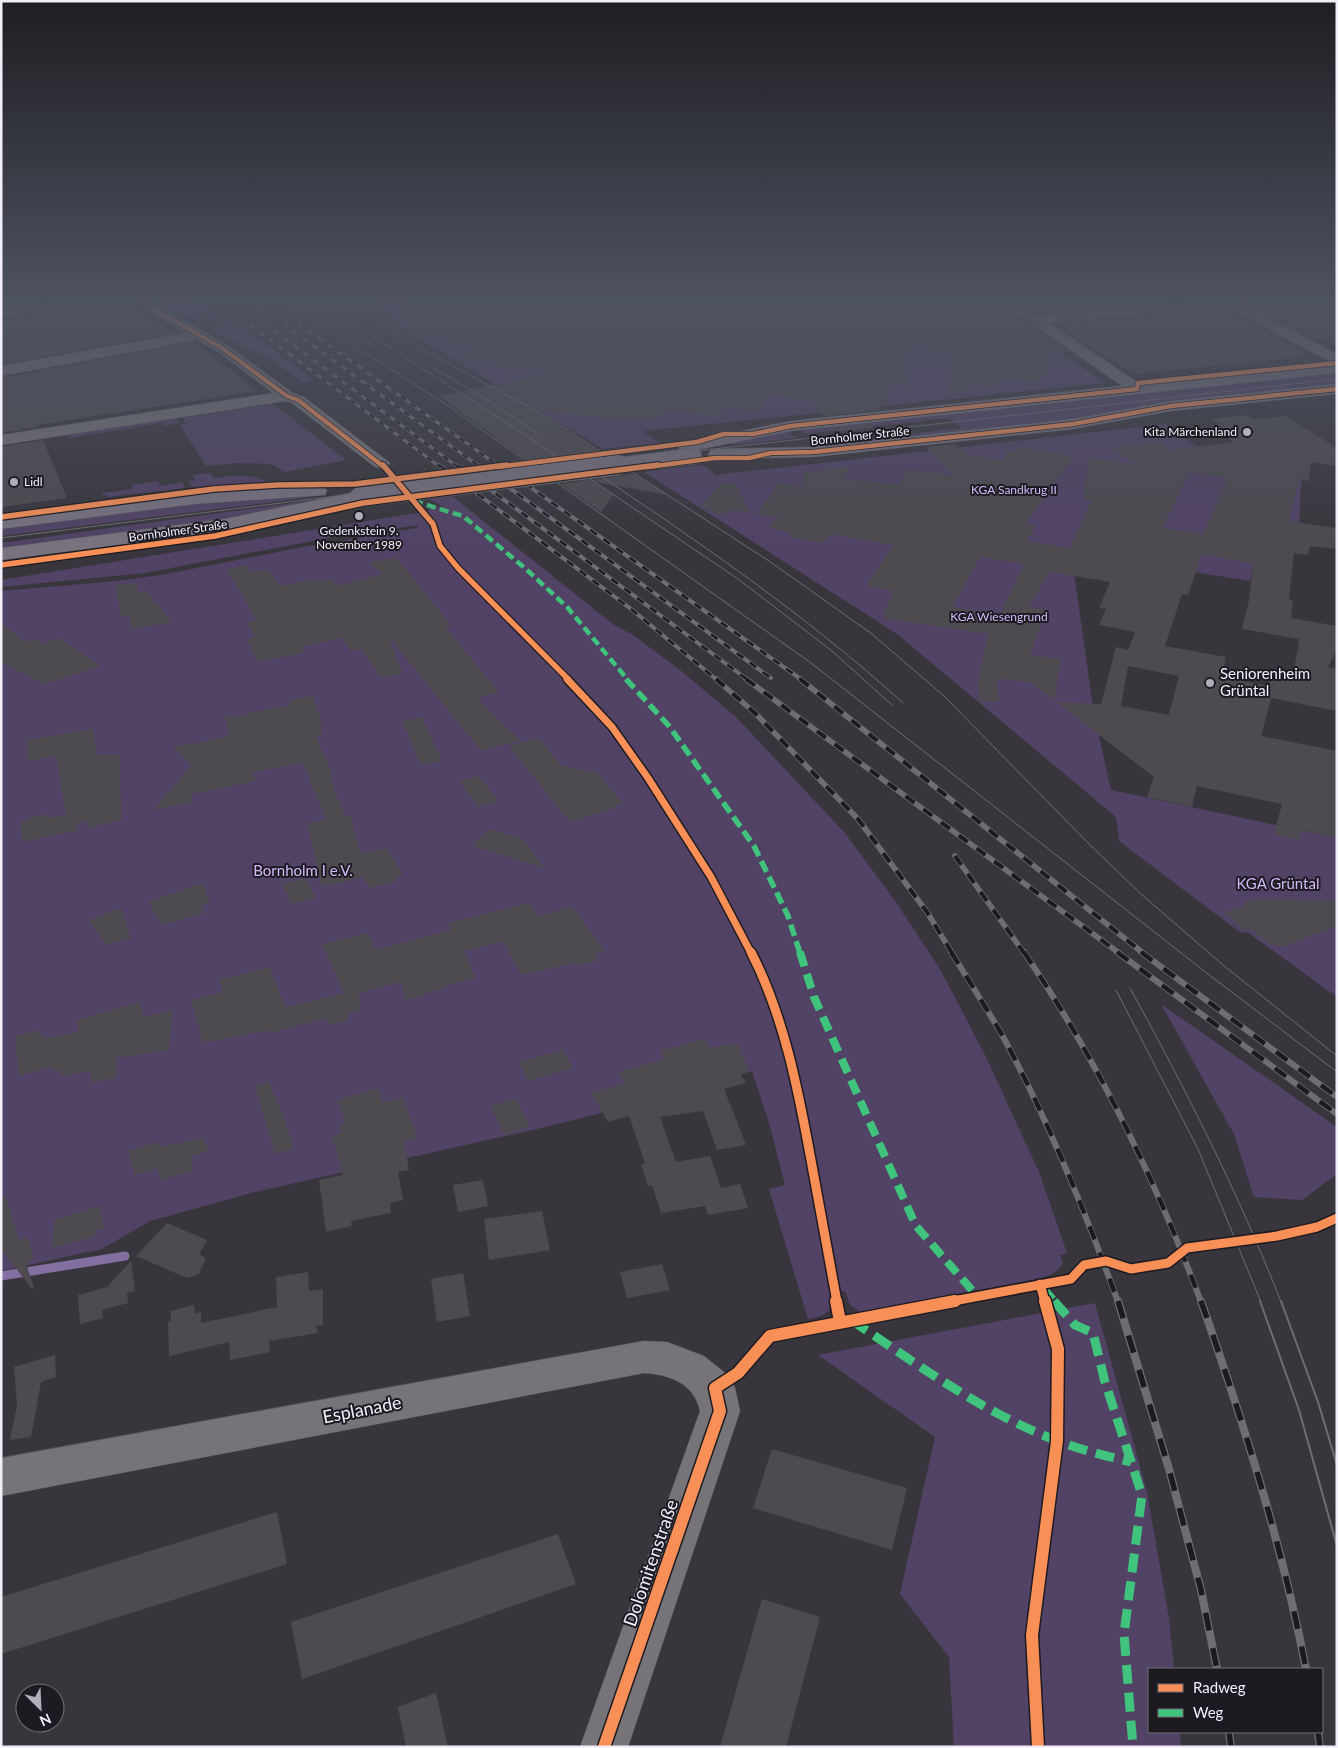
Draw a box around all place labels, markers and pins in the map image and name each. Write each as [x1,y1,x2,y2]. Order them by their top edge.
place label: Kita Märchenland [1144,424,1237,439]
marker: Kita Märchenland [1241,426,1253,438]
place label: Lidl [24,474,43,489]
marker: Lidl [8,476,20,488]
marker: Gedenkstein 9. November 1989 [353,510,365,522]
place label: Gedenkstein 9. November 1989 [316,523,402,552]
place label: Seniorenheim Grüntal [1220,664,1310,699]
marker: Seniorenheim Grüntal [1204,677,1216,689]

